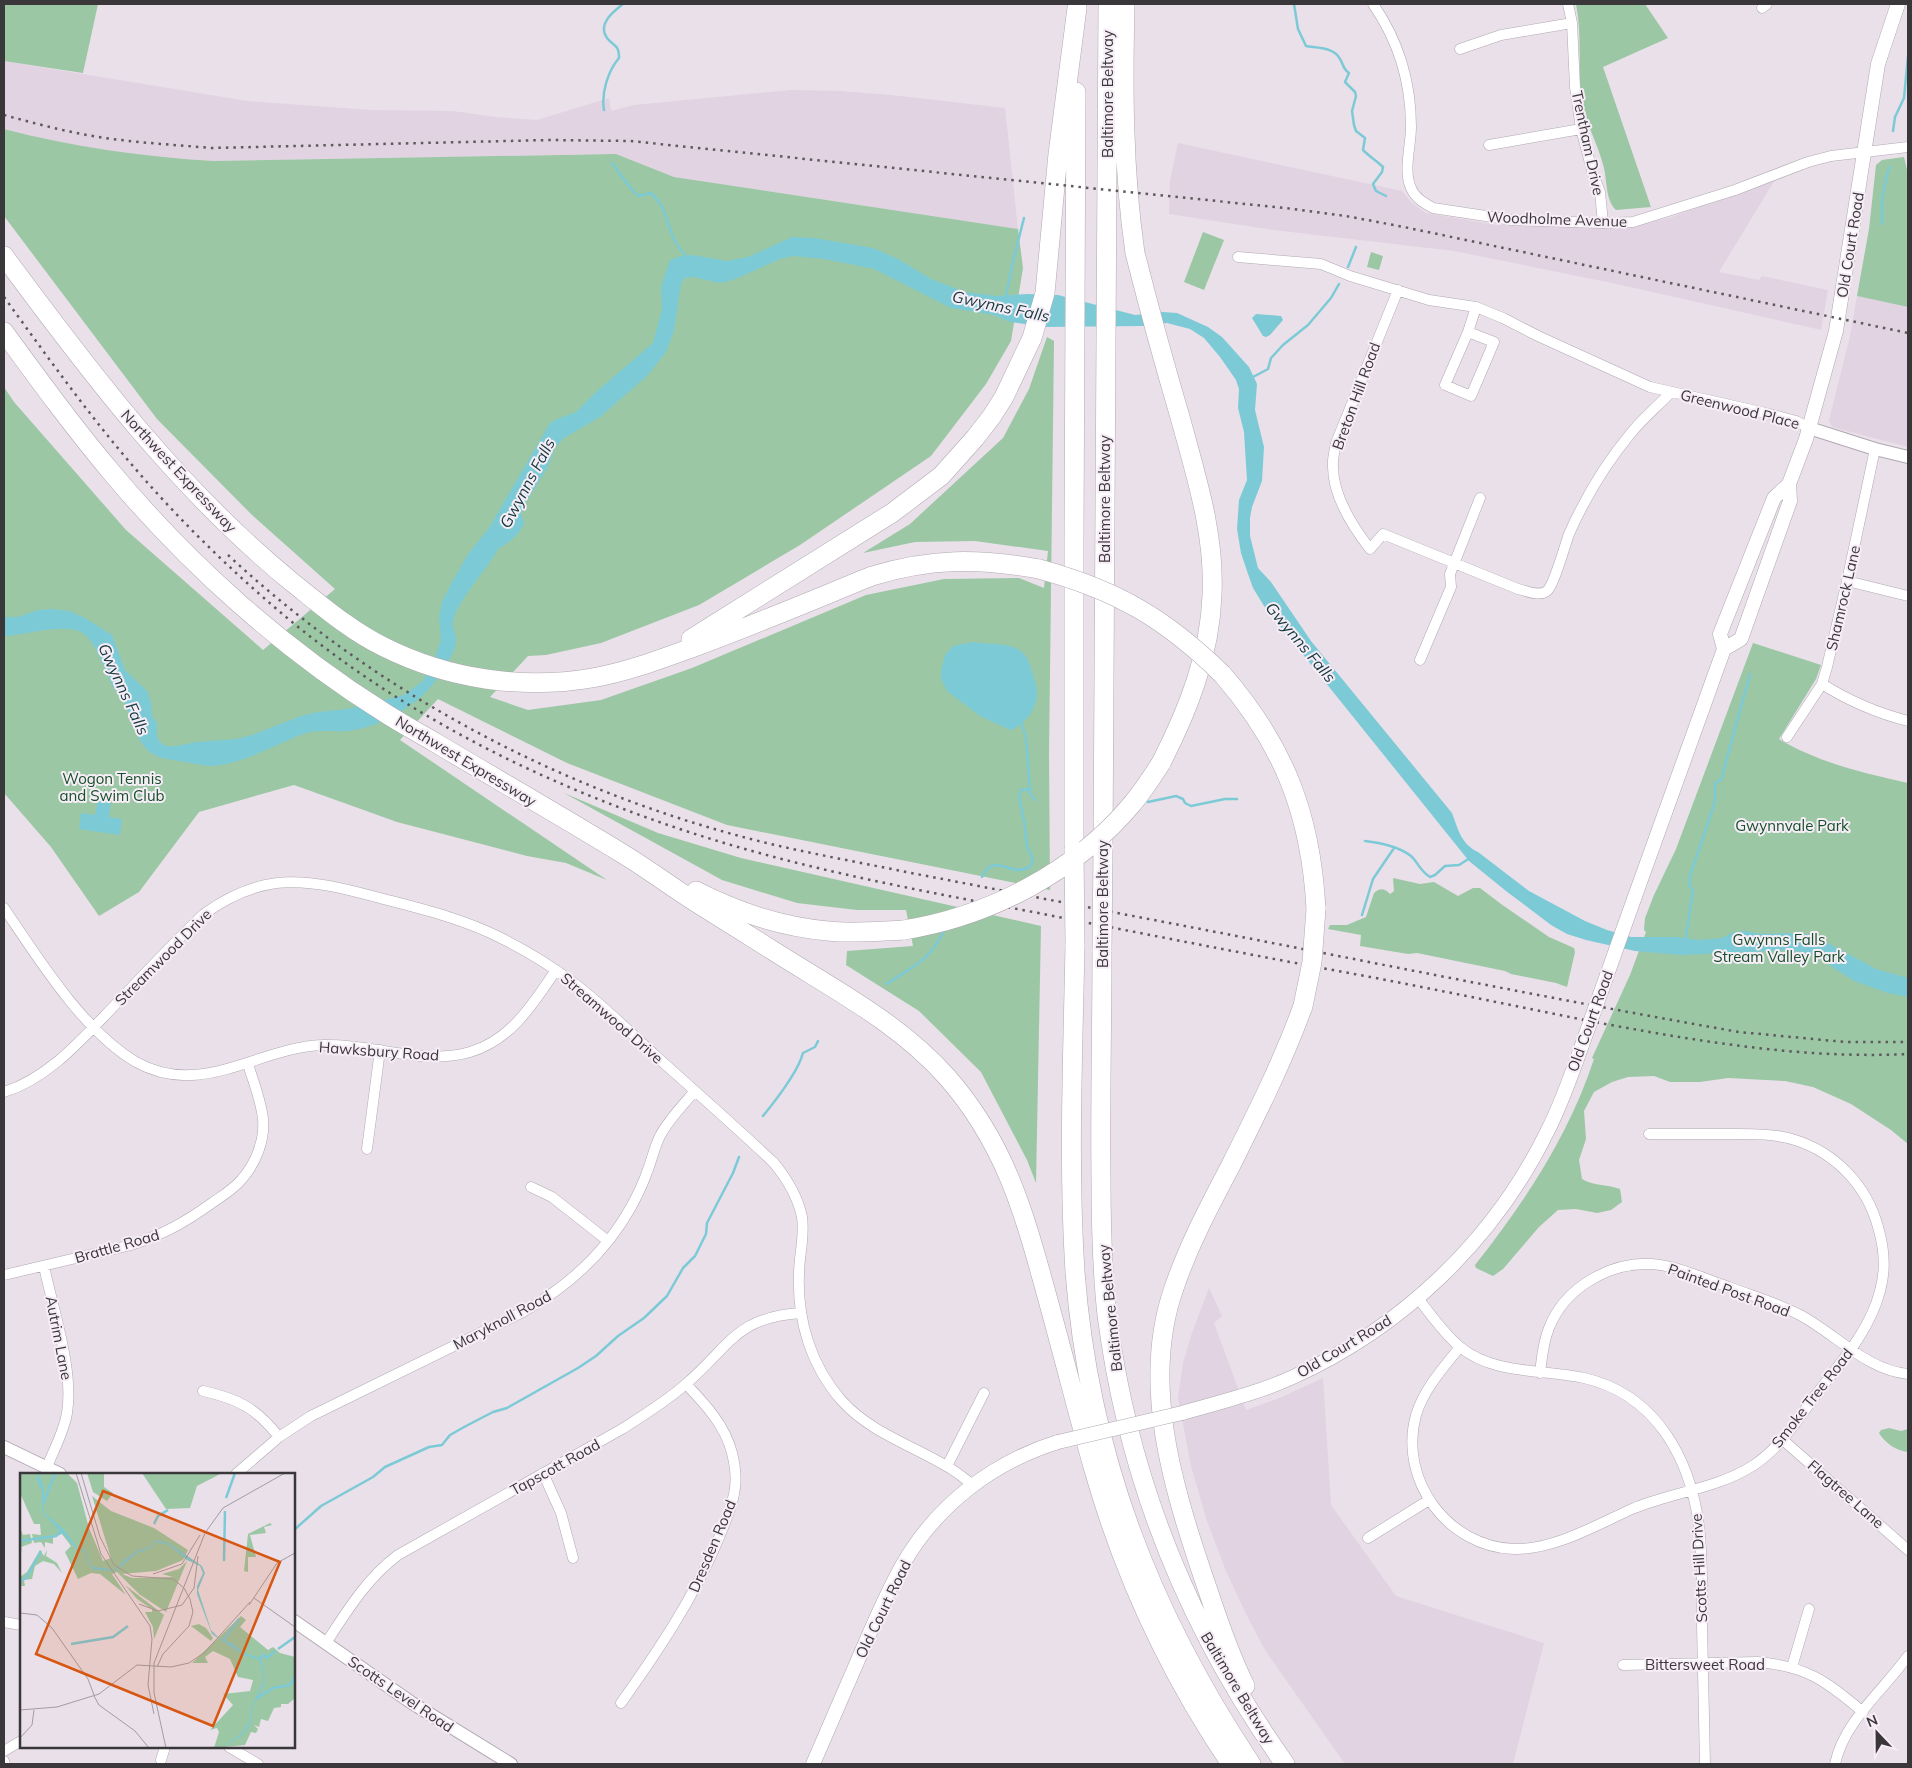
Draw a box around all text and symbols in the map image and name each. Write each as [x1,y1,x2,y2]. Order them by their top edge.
street label: Baltimore Beltway [1098,30,1117,158]
street label: Trentham Drive [1568,89,1608,197]
street label: Old Court Road [1832,191,1868,299]
street label: Woodholme Avenue [1487,207,1627,231]
water label: Gwynns Falls [951,286,1052,326]
street label: Breton Hill Road [1328,340,1384,452]
street label: Greenwood Place [1678,385,1802,433]
street label: Northwest Expressway [117,406,241,536]
water label: Gwynns Falls [495,435,559,531]
street label: Baltimore Beltway [1095,435,1114,563]
street label: Shamrock Lane [1822,544,1864,652]
water label: Gwynns Falls [1262,598,1341,686]
water label: Gwynns Falls [94,640,154,738]
street label: Northwest Expressway [392,711,540,811]
park label: Wogon Tennis and Swim Club [59,769,165,805]
park label: Gwynnvale Park [1735,816,1849,835]
street label: Baltimore Beltway [1093,840,1112,968]
street label: Streamwood Drive [111,905,215,1009]
park label: Gwynns Falls Stream Valley Park [1713,930,1845,966]
street label: Streamwood Drive [557,968,667,1068]
street label: Old Court Road [1563,968,1617,1074]
street label: Hawksbury Road [318,1037,440,1065]
street label: Brattle Road [72,1225,162,1267]
street label: Baltimore Beltway [1094,1243,1126,1373]
street label: Painted Post Road [1665,1259,1793,1321]
street label: Maryknoll Road [450,1286,554,1354]
street label: Autrim Lane [42,1294,76,1382]
street label: Old Court Road [1293,1310,1395,1382]
street label: Smoke Tree Road [1767,1344,1857,1452]
street label: Tapscott Road [507,1434,603,1500]
street label: Flagtree Lane [1804,1456,1888,1532]
inset map [20,1473,295,1748]
street label: Dresden Road [684,1497,740,1595]
street label: Scotts Hill Drive [1687,1513,1711,1623]
street label: Old Court Road [851,1557,915,1661]
street label: Baltimore Beltway [1197,1628,1279,1748]
street label: Scotts Level Road [345,1652,457,1736]
street label: Bittersweet Road [1645,1655,1765,1674]
north arrow [1852,1708,1902,1758]
text: N [1864,1711,1880,1731]

